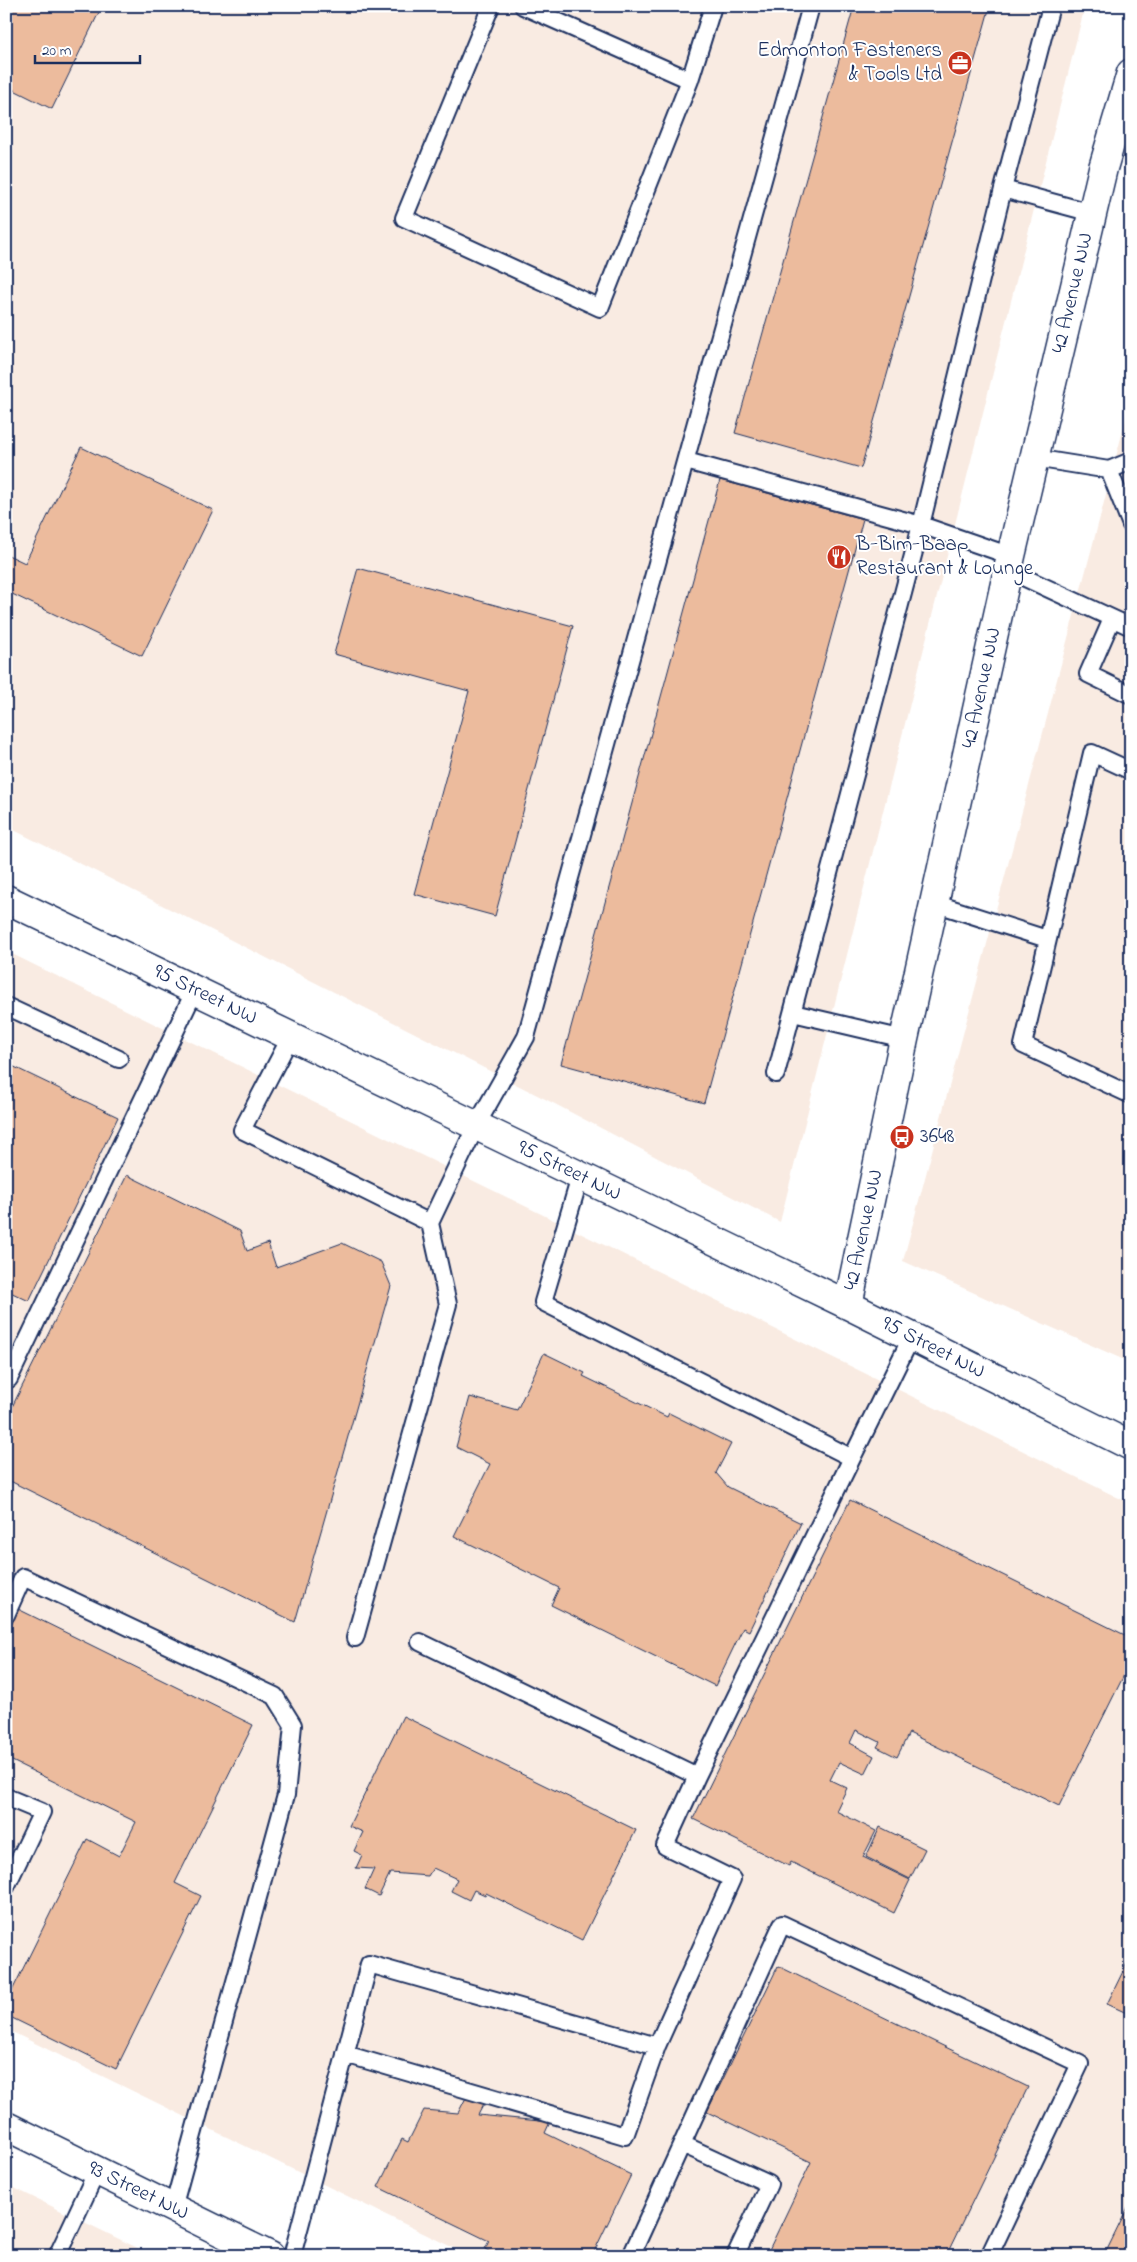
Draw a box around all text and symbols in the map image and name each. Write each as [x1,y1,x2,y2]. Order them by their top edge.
scale bar [35,32,140,64]
place label: Edmonton Fasteners & Tools Ltd [757,36,942,90]
text: 20 m [42,40,72,62]
office icon: Edmonton Fasteners & Tools Ltd [947,50,973,76]
street label: 42 Avenue NW [1045,230,1101,356]
place label: B-Bim-Baap Restaurant & Lounge [855,530,1034,586]
restaurant icon: B-Bim-Baap Restaurant & Lounge [826,544,852,570]
street label: 42 Avenue NW [955,625,1009,751]
street label: 95 Street NW [148,957,262,1033]
place label: 3648 [920,1122,955,1152]
bus stop icon: 3648 [889,1124,915,1150]
street label: 95 Street NW [512,1133,626,1209]
street label: 42 Avenue NW [837,1167,891,1293]
street label: 95 Street NW [876,1309,990,1387]
street label: 93 Street NW [82,2154,194,2228]

